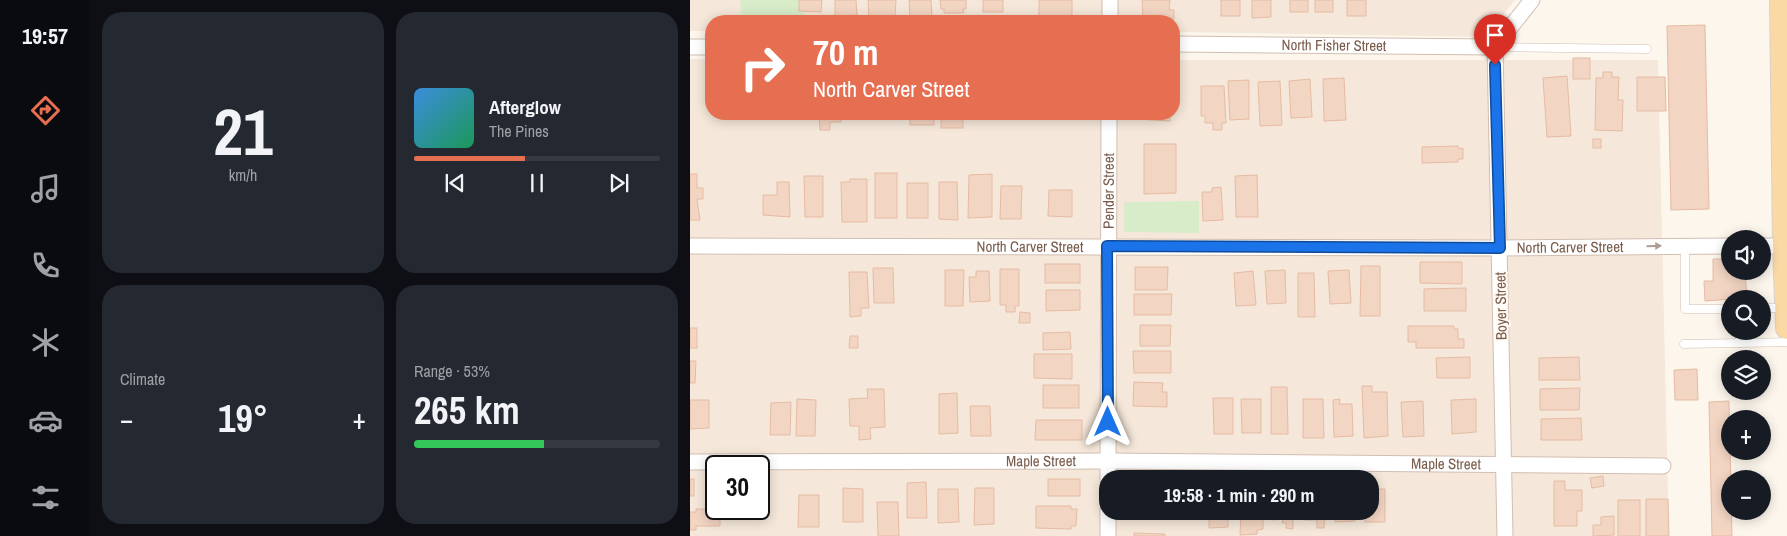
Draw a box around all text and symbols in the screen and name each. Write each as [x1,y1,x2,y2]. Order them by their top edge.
pin [1474,14,1516,65]
text: 19:57 [22,21,68,51]
icon: arrive [1481,21,1509,49]
text: 70 m [813,29,878,76]
street label: North Fisher Street [1282,34,1387,56]
icon: right [730,35,795,100]
text: North Carver Street [813,74,969,104]
text: 21 [213,88,273,175]
icon: directions [28,93,63,128]
text: Afterglow [489,94,561,120]
text: The Pines [489,120,549,142]
street label: Pender Street [1098,152,1119,229]
text: km/h [229,164,257,186]
icon: previous [441,169,469,197]
icon: pause [523,169,551,197]
icon: next [605,169,633,197]
icon: music [28,171,63,206]
map controls [1721,230,1771,520]
button: sound [1721,230,1771,280]
street label: North Carver Street [977,236,1084,257]
street label: North Carver Street [1517,236,1624,258]
one-way arrow [1646,242,1662,250]
icon: phone [28,248,63,283]
street label: Boyer Street [1489,271,1512,340]
button: search [1721,290,1771,340]
icon: climate [28,325,63,360]
button: layers [1721,350,1771,400]
text: Range · 53% [414,360,490,382]
text: Climate [120,368,165,390]
text: 265 km [414,385,520,436]
text: 19° [218,393,268,444]
position arrow [1081,395,1133,447]
text: − [120,400,133,438]
text: + [353,400,366,438]
icon: car [28,403,63,438]
button: + [1721,410,1771,460]
street label: Maple Street [1006,450,1076,471]
street label: Maple Street [1411,453,1482,474]
speed limit sign: 30 [705,455,770,520]
button: − [1721,470,1771,520]
icon: filters [28,480,63,515]
text: 19:58 · 1 min · 290 m [1164,482,1314,508]

